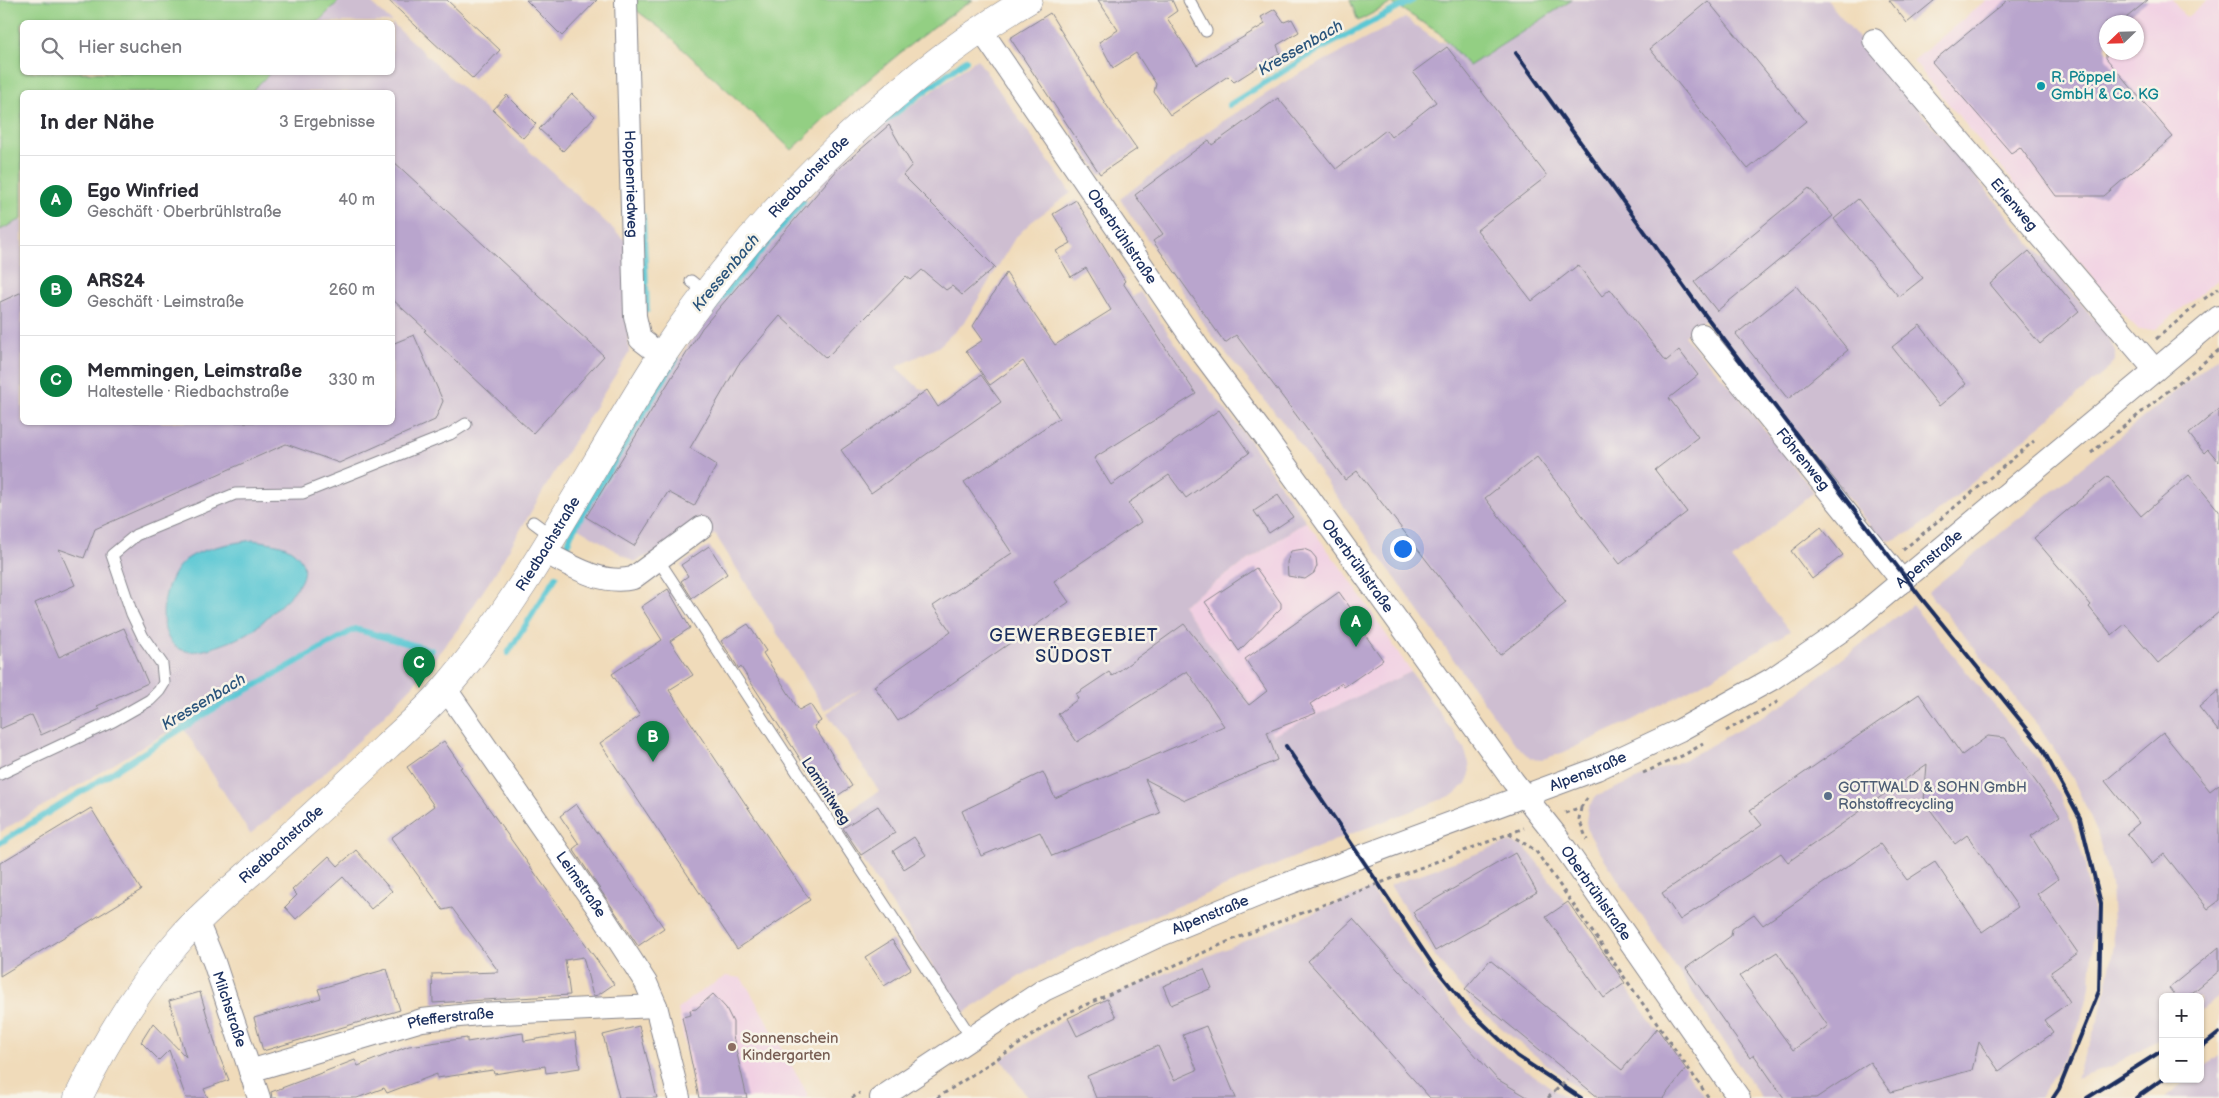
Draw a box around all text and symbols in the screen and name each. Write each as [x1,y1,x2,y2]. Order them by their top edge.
north arrow [2099,15,2144,60]
water label: Kressenbach [1255,16,1347,80]
search box [20,20,395,75]
icon: search [38,34,66,62]
text: Hier suchen [78,36,182,59]
place label: R. Pöppel GmbH & Co. KG [2051,68,2159,104]
marker: R. Pöppel GmbH & Co. KG [2035,80,2047,92]
text: In der Nähe [40,110,154,135]
text: 3 Ergebnisse [279,113,375,132]
street label: Hoppenriedweg [620,130,642,238]
street label: Riedbachstraße [765,132,854,222]
street label: Erlenweg [1986,175,2041,235]
text: Ego Winfried [87,180,199,203]
street label: Oberbrühlstraße [1083,185,1161,288]
text: A [51,191,61,210]
text: 40 m [338,191,375,210]
text: Geschäft · Oberbrühlstraße [87,203,282,222]
water label: Kressenbach [688,230,764,315]
text: ARS24 [87,270,145,293]
text: B [50,281,62,300]
text: 260 m [329,281,375,300]
text: Geschäft · Leimstraße [87,293,244,312]
text: Memmingen, Leimstraße [87,360,302,383]
text: C [50,371,62,390]
text: 330 m [328,371,375,390]
text: Haltestelle · Riedbachstraße [87,383,289,402]
street label: Föhrenweg [1772,424,1834,495]
street label: Riedbachstraße [512,493,585,595]
street label: Oberbrühlstraße [1317,515,1398,617]
street label: Alpenstraße [1892,526,1967,593]
your location [1390,536,1416,562]
pin: A [1340,606,1372,647]
district label: GEWERBEGEBIET SÜDOST [989,625,1159,667]
pin: C [403,647,435,688]
water label: Kressenbach [158,670,250,735]
pin: B [637,721,669,762]
street label: Alpenstraße [1547,747,1630,796]
street label: Laminitweg [797,754,854,829]
place label: GOTTWALD & SOHN GmbH Rohstoffrecycling [1838,778,2027,814]
marker: GOTTWALD & SOHN GmbH Rohstoffrecycling [1822,790,1834,802]
street label: Riedbachstraße [235,801,328,888]
street label: Oberbrühlstraße [1556,842,1635,944]
street label: Leimstraße [551,848,610,921]
street label: Alpenstraße [1169,891,1252,939]
street label: Milchstraße [208,969,251,1050]
map controls [2159,993,2204,1083]
button: + [2159,993,2204,1038]
street label: Pfefferstraße [405,1004,494,1034]
place label: Sonnenschein Kindergarten [742,1029,838,1065]
button: − [2159,1038,2204,1083]
marker: Sonnenschein Kindergarten [726,1041,738,1053]

